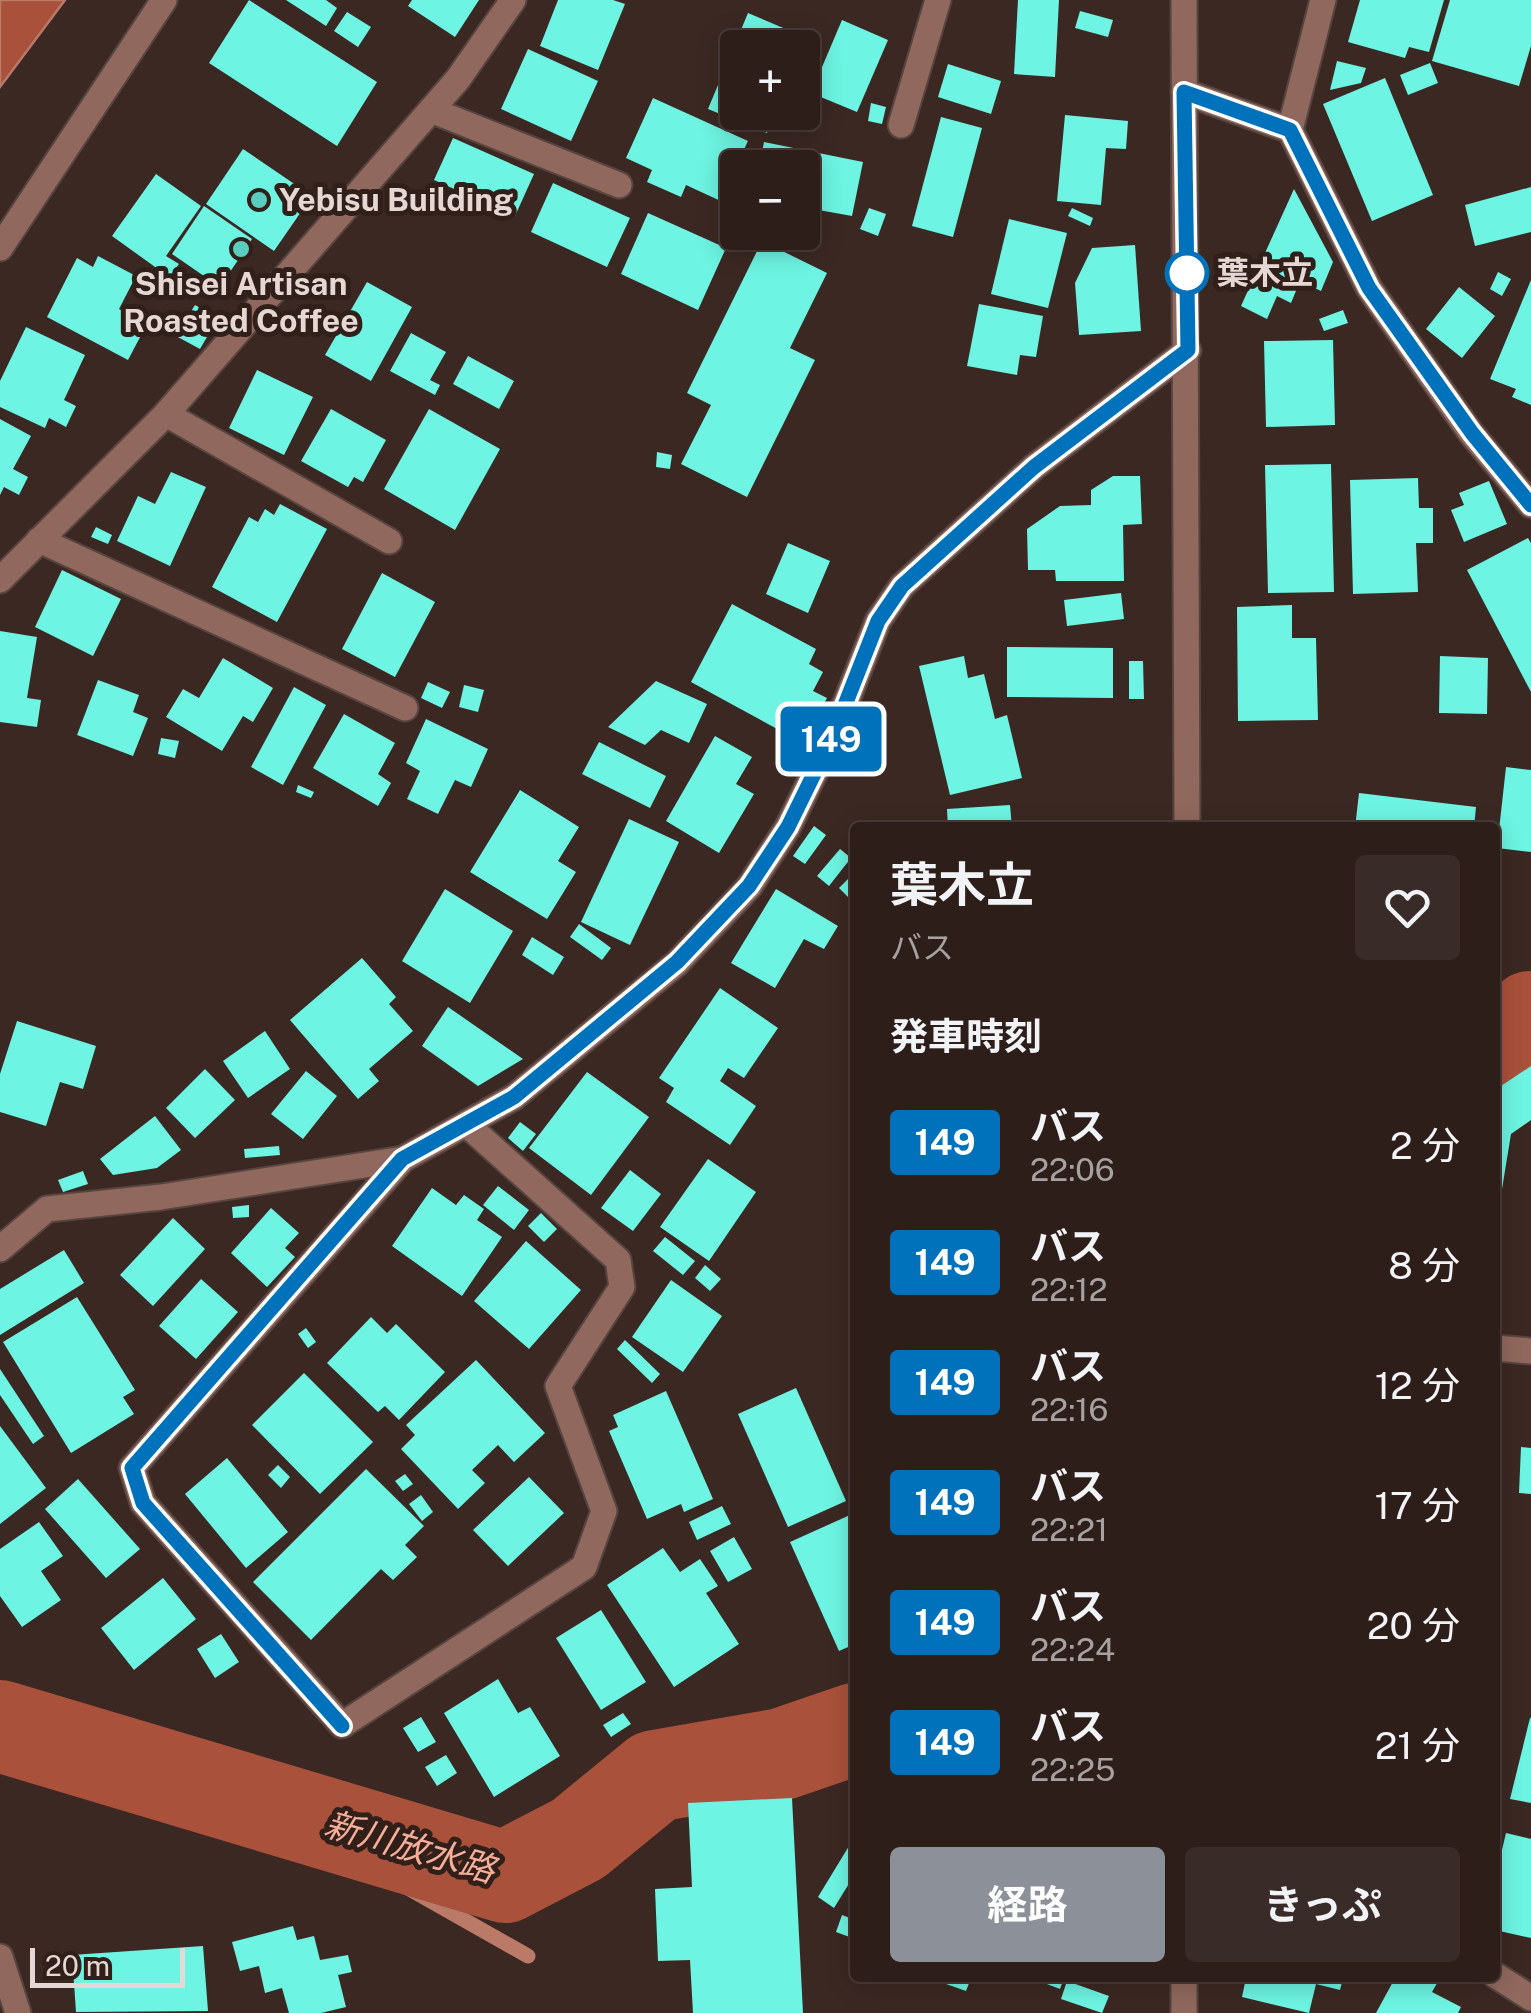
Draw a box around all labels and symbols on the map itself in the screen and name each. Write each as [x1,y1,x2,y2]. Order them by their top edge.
place label: Yebisu Building [279,181,513,218]
marker: Yebisu Building [248,189,270,211]
marker: Shisei Artisan Roasted Coffee [230,238,252,260]
marker: 葉木立 [1166,252,1208,294]
place label: 葉木立 [1217,254,1313,291]
place label: Shisei Artisan Roasted Coffee [123,265,359,339]
line badge: 149 [774,706,888,772]
water label: 新川放水路 [320,1803,503,1891]
scale bar [30,1943,185,1988]

